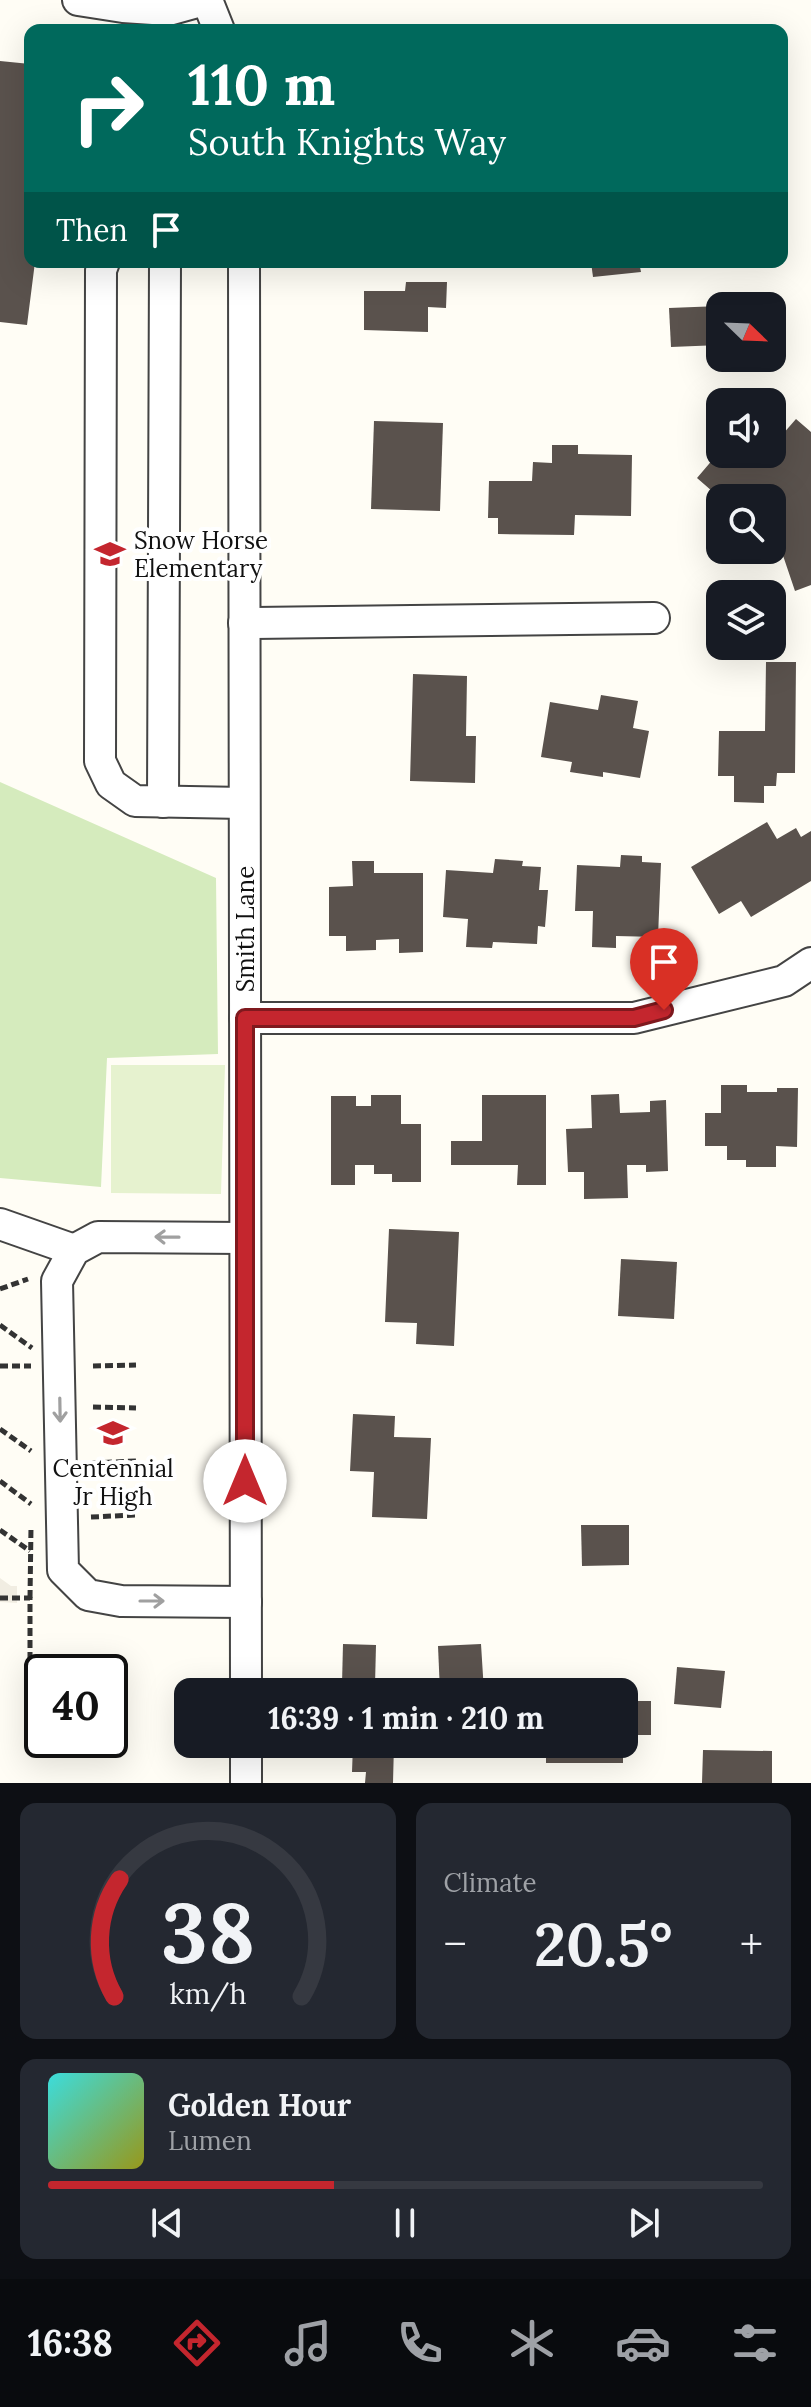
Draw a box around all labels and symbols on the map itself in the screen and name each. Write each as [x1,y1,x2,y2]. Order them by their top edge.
north arrow [706,292,786,372]
place label: Snow Horse Elementary [134,525,268,584]
school or university icon: Snow Horse Elementary [93,537,127,571]
street label: Smith Lane [230,866,261,992]
pin [630,928,698,1010]
one-way arrow [154,1229,181,1245]
one-way arrow [52,1396,67,1423]
school or university icon: Centennial Jr High [96,1416,130,1450]
position arrow [203,1439,287,1523]
place label: Centennial Jr High [52,1453,174,1512]
one-way arrow [138,1593,165,1609]
speed limit sign: 40 [24,1654,128,1758]

